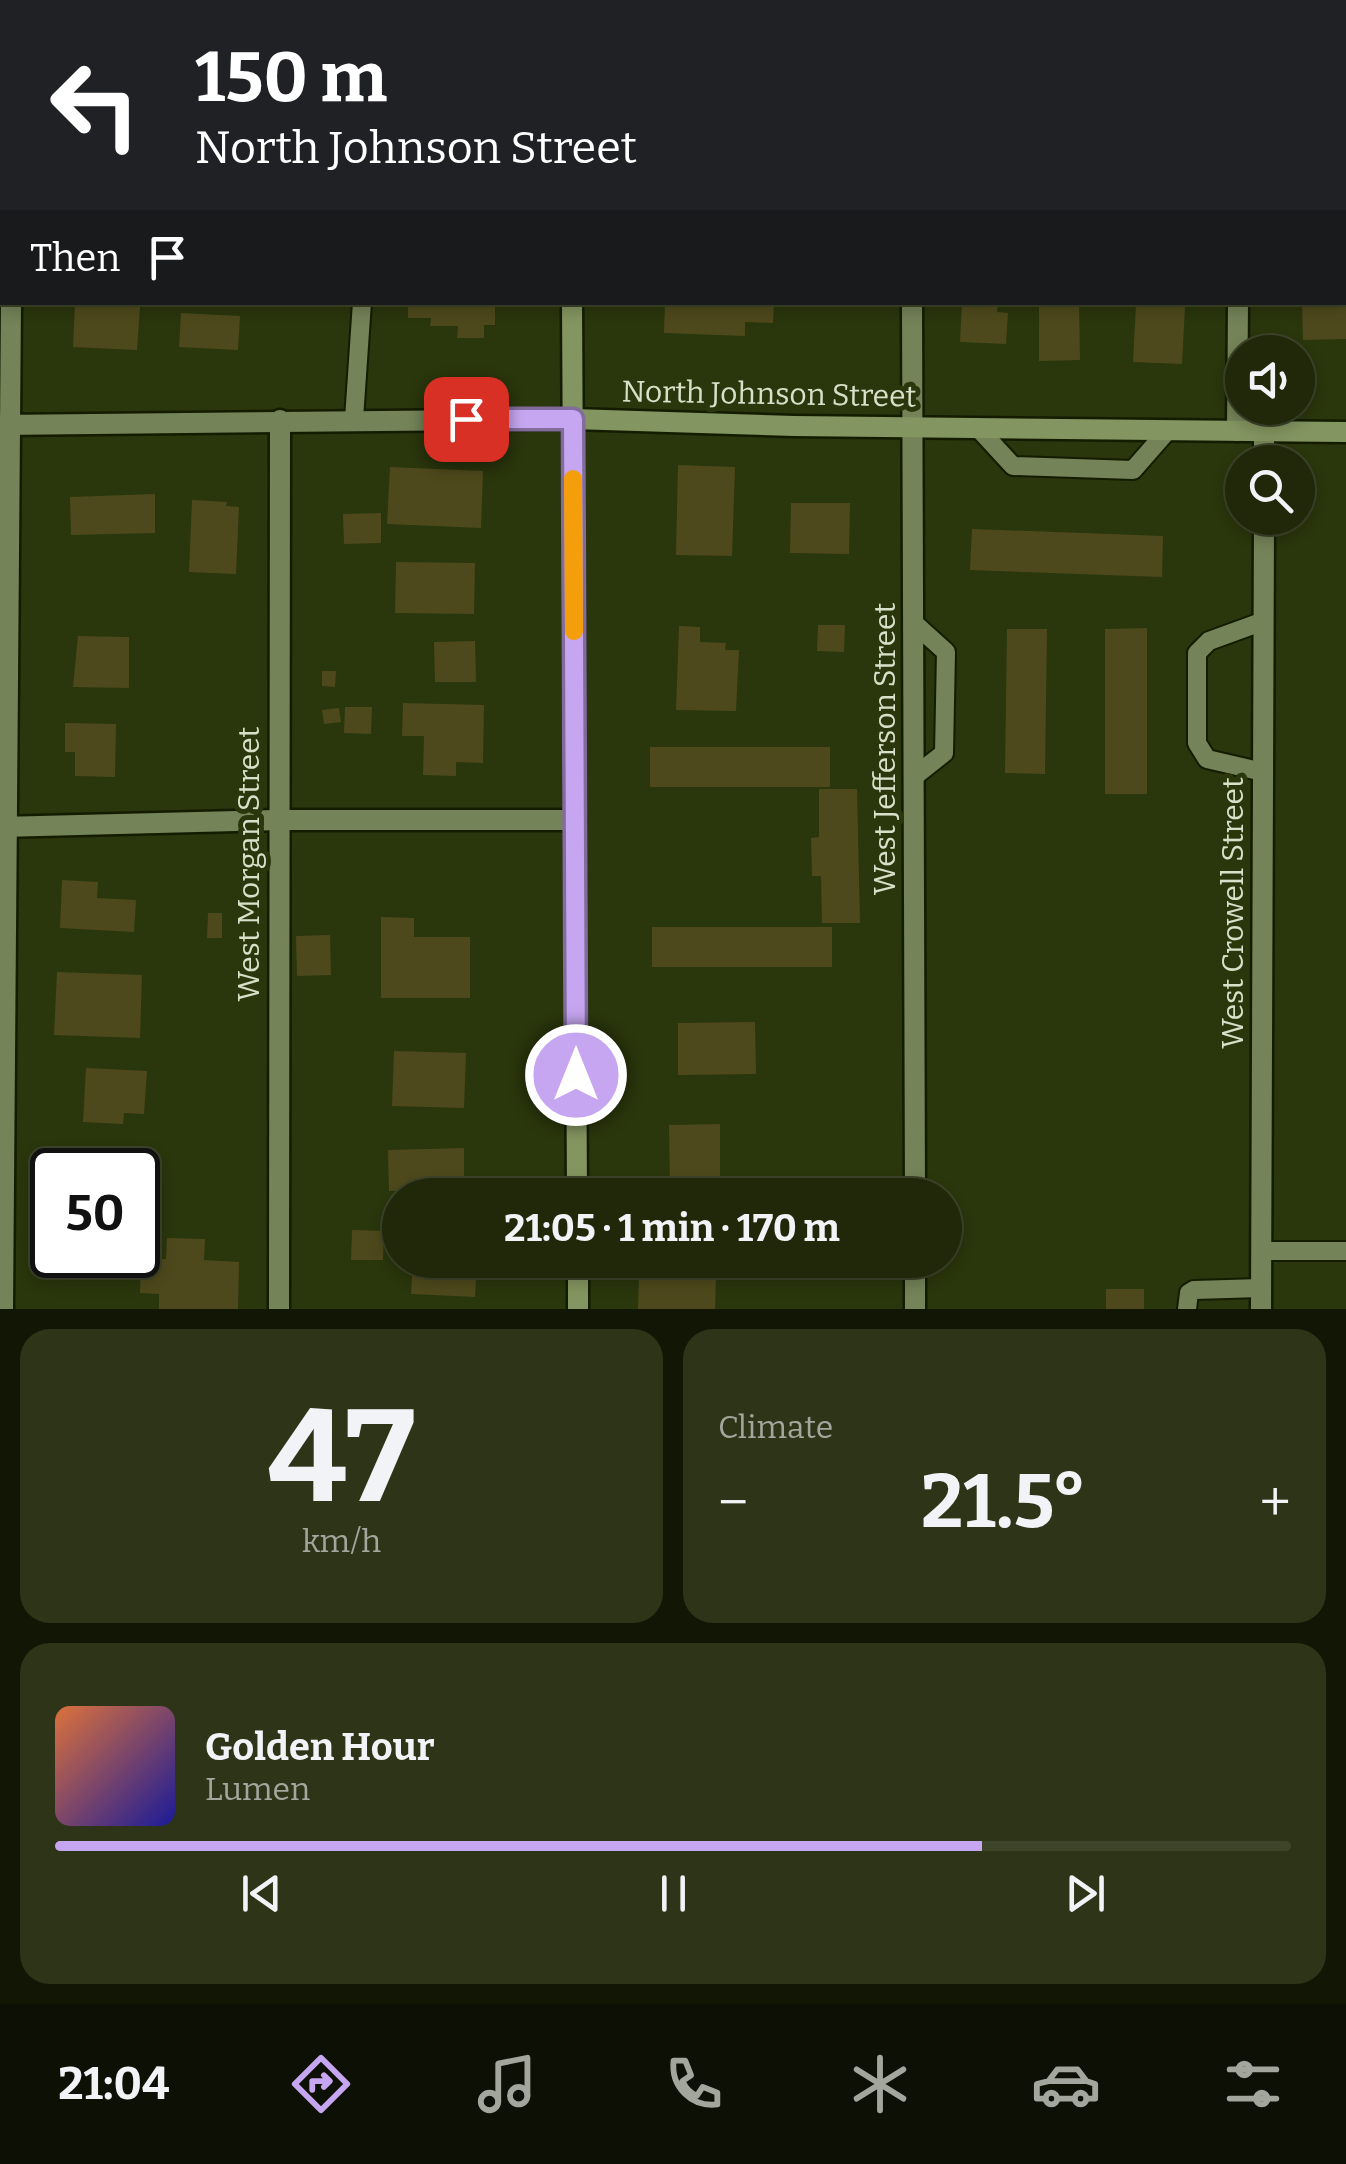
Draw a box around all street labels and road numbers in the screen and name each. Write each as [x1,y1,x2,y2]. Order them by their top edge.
street label: North Johnson Street [621,373,917,415]
street label: West Jefferson Street [867,603,903,895]
street label: West Morgan Street [231,726,267,1001]
street label: West Crowell Street [1215,777,1251,1049]

